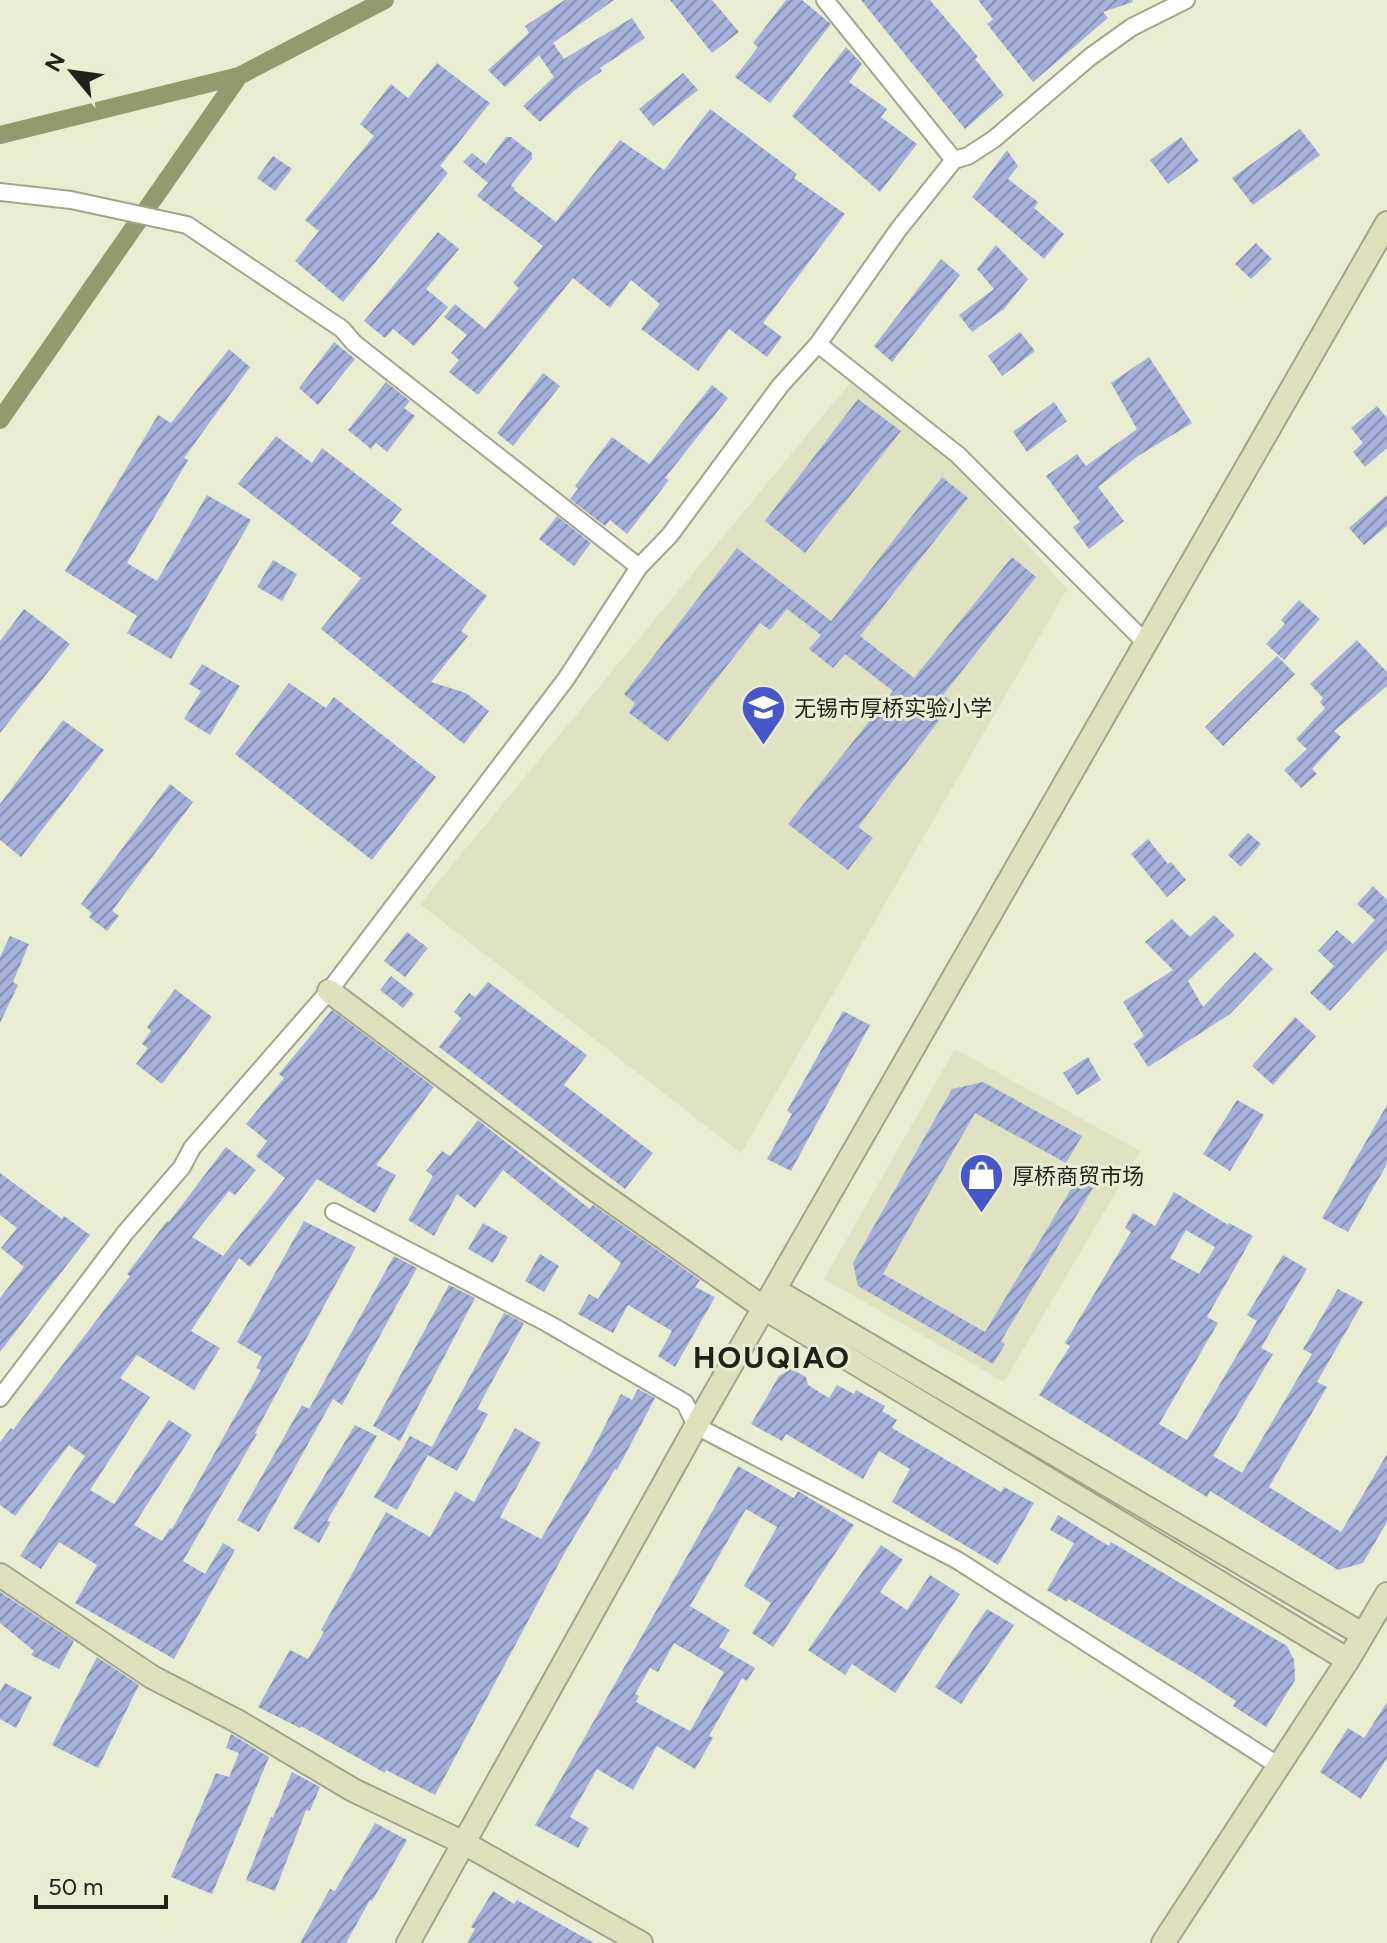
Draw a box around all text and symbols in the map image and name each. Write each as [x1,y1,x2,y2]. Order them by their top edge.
north arrow [32,32,112,112]
text: N [39,49,71,77]
school or university icon: 无锡市厚桥实验小学 [739,684,787,747]
place label: 无锡市厚桥实验小学 [794,695,992,722]
shop icon: 厚桥商贸市场 [957,1152,1005,1215]
place label: 厚桥商贸市场 [1012,1163,1144,1190]
district label: HOUQIAO [693,1339,851,1376]
scale bar [36,1859,166,1909]
text: 50 m [48,1872,104,1901]

